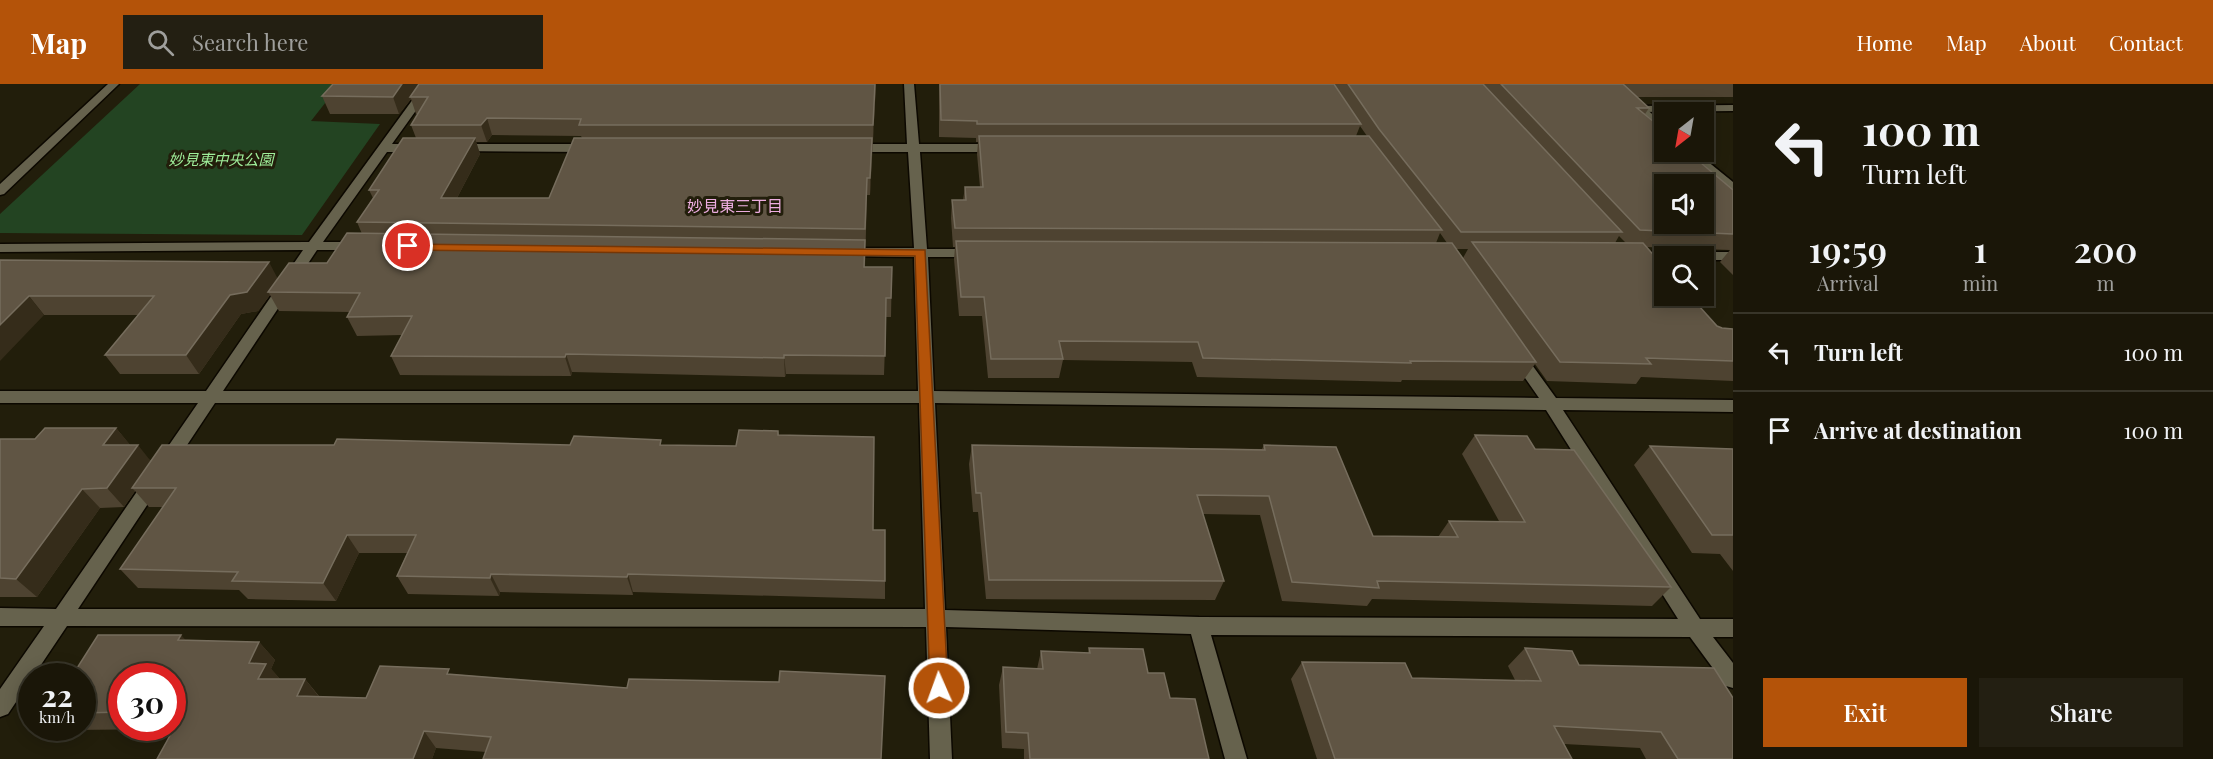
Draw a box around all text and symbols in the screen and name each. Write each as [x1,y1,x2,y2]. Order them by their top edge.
search box [123,15,543,69]
text: Map [30,24,87,61]
icon: search [144,26,177,59]
text: Search here [192,27,308,57]
text: Home [1857,28,1913,56]
text: Map [1946,28,1987,56]
text: About [2020,28,2076,56]
text: Contact [2109,28,2183,56]
text: 100 m [1862,101,1980,157]
north arrow [1654,102,1714,162]
map controls [1654,102,1714,306]
icon: left [1763,108,1841,186]
park label: 妙見東中央公園 [168,149,275,169]
text: Turn left [1862,155,1966,191]
button: sound [1654,174,1714,234]
district label: 妙見東三丁目 [687,195,783,216]
pin [382,220,433,271]
text: 19:59 [1809,224,1887,272]
text: 1 [1974,224,1987,272]
text: 200 [2074,224,2137,272]
icon: arrive [391,229,424,262]
button: search [1654,246,1714,306]
text: Arrival [1817,269,1879,296]
text: min [1963,269,1998,296]
text: m [2097,269,2114,296]
icon: left [1763,336,1796,369]
text: Turn left [1814,337,1903,367]
text: 100 m [2123,337,2183,367]
icon: arrive [1763,414,1796,447]
text: Arrive at destination [1814,415,2022,445]
text: 100 m [2123,415,2183,445]
position arrow [907,656,971,720]
speed limit sign: 30 [108,663,186,741]
text: 22 [41,675,73,715]
button: Exit [1763,678,1967,747]
button: Share [1979,678,2183,747]
text: km/h [39,707,75,727]

